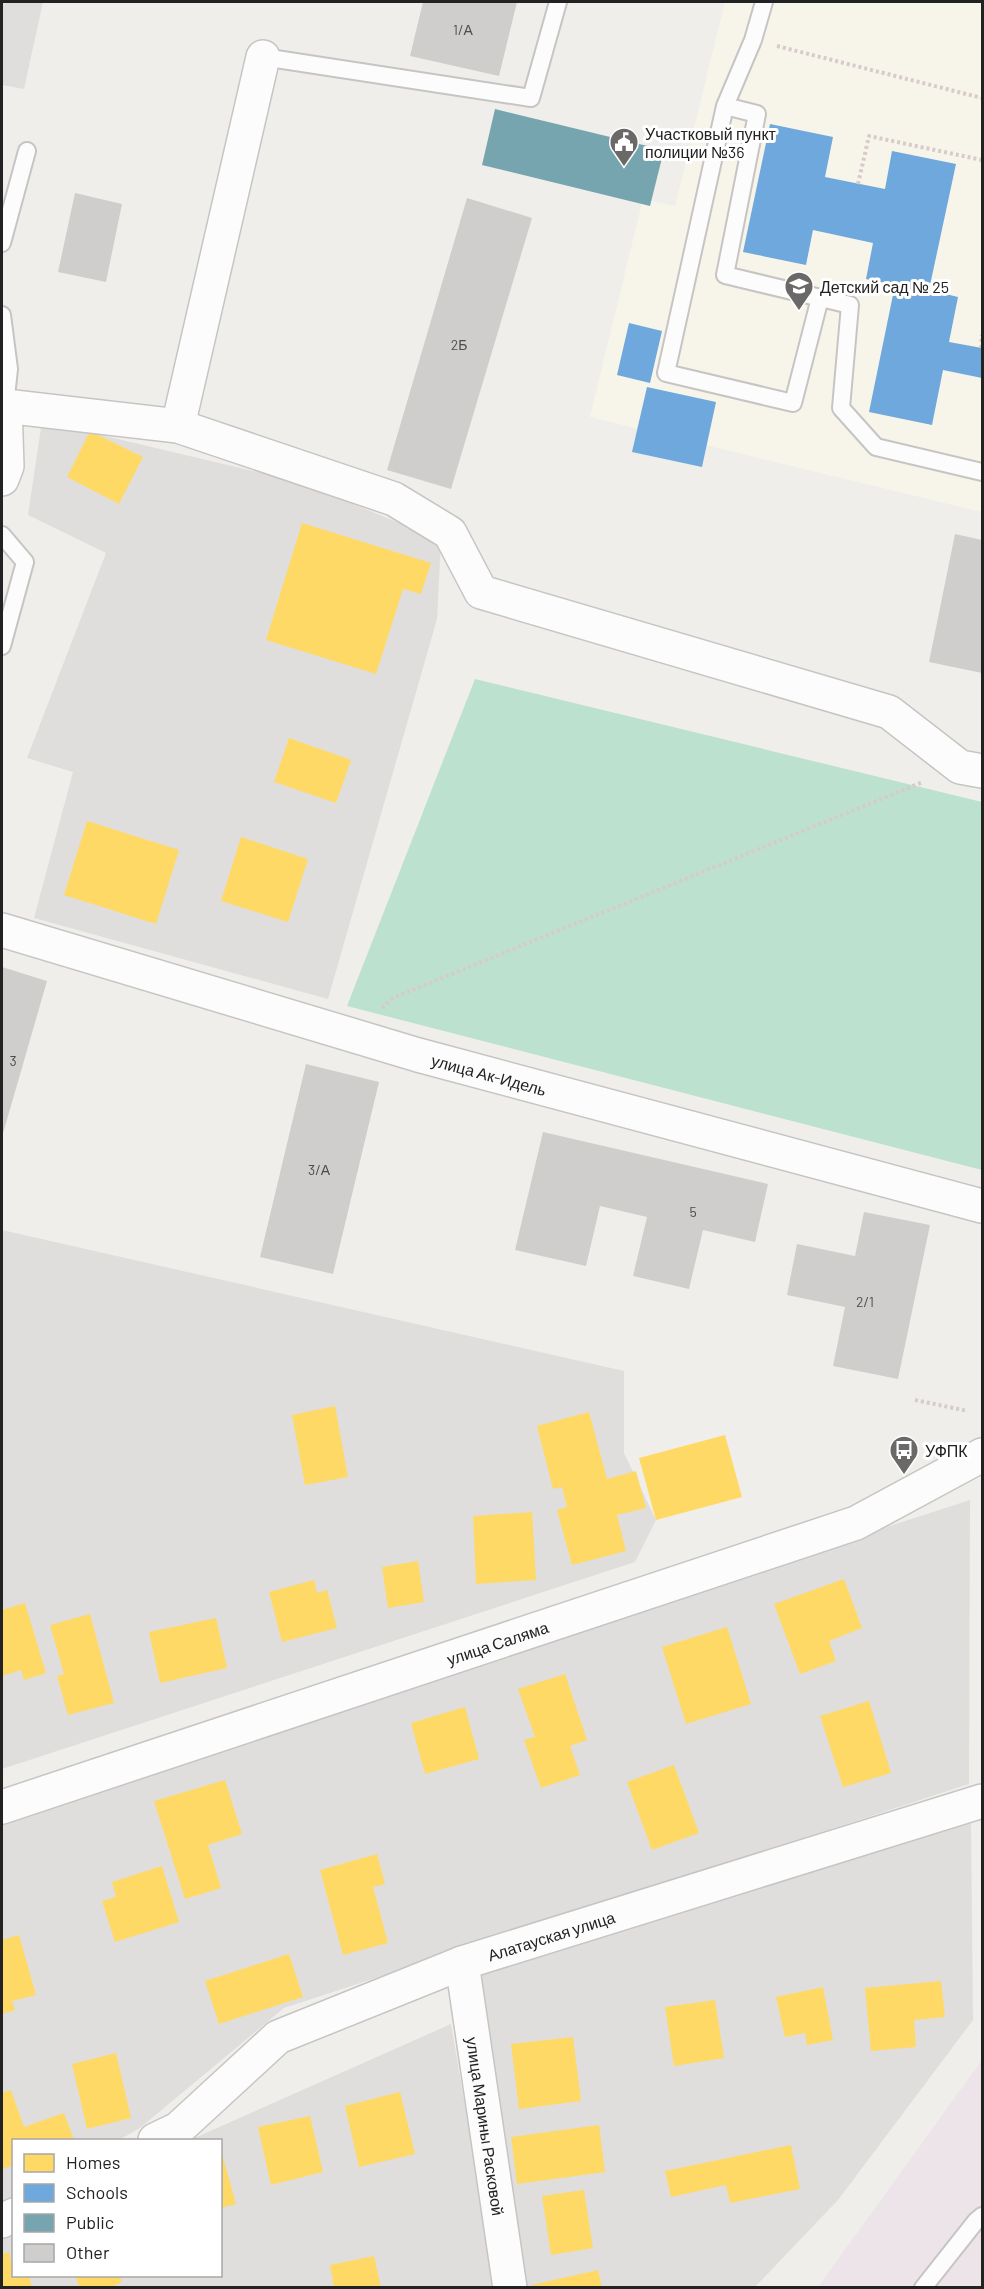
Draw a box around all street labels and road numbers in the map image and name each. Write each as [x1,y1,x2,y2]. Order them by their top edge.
street label: улица Ак-Идель [430,1050,549,1098]
street label: улица Саляма [444,1617,551,1668]
street label: Алатауская улица [485,1906,617,1964]
street label: улица Марины Расковой [464,2036,509,2217]

